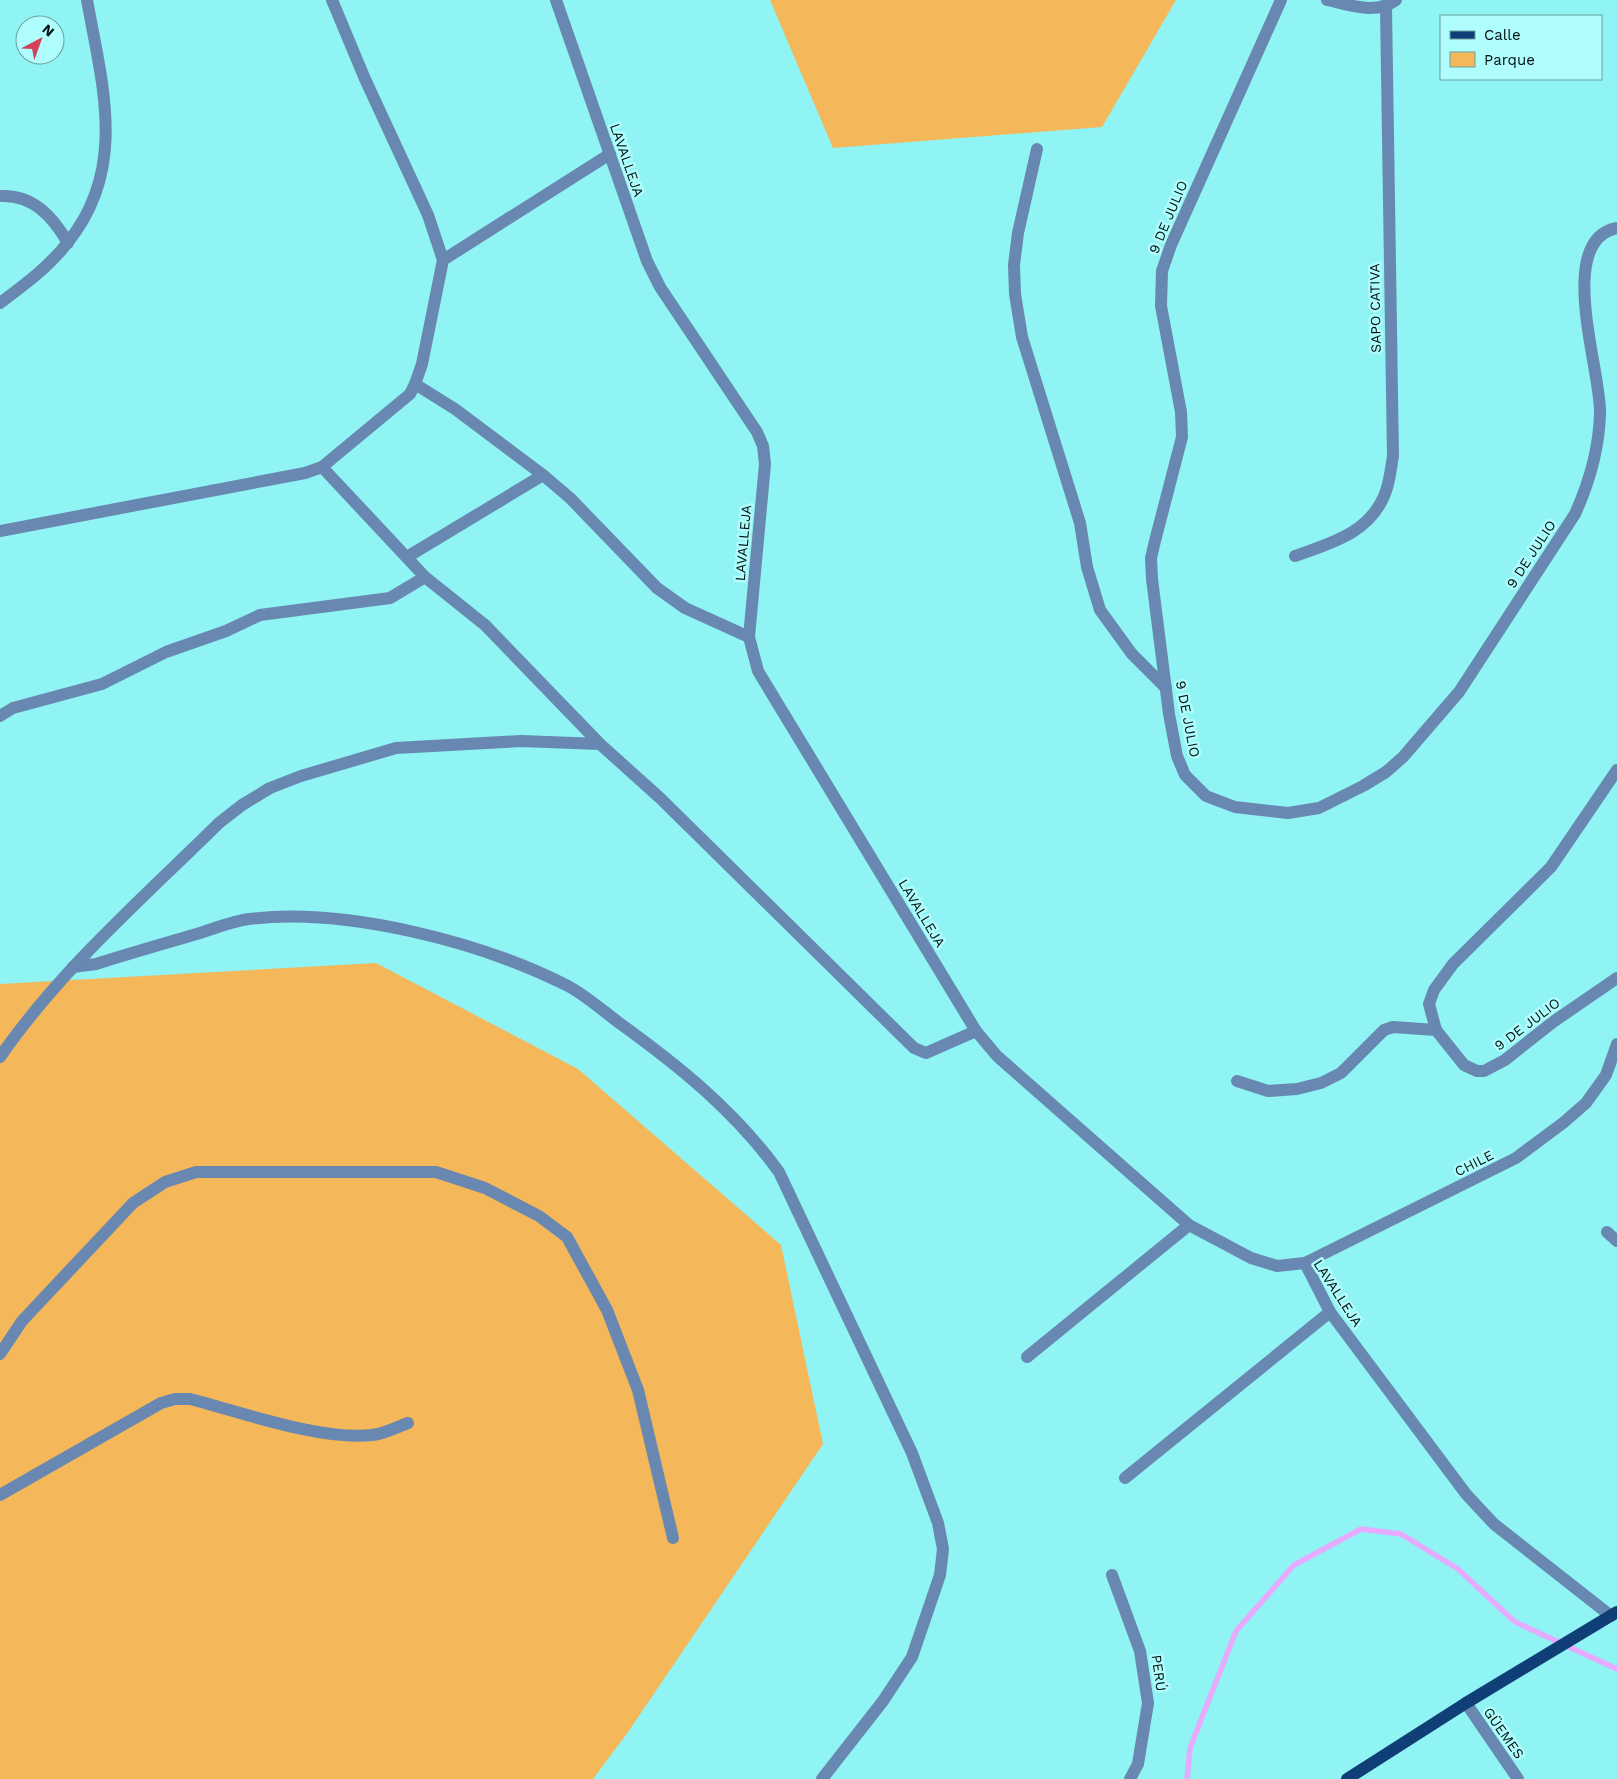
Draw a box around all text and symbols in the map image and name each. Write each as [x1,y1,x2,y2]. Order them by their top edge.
north arrow [15,15,65,65]
legend [1440,15,1602,80]
text: N [39,21,58,40]
text: Calle [1484,26,1521,44]
text: Parque [1484,51,1535,69]
street label: LAVALLEJA [607,121,647,199]
street label: 9 DE JULIO [1145,178,1191,256]
street label: SAPO CATIVA [1366,263,1384,353]
street label: LAVALLEJA [732,504,754,582]
street label: 9 DE JULIO [1503,517,1559,591]
street label: 9 DE JULIO [1173,679,1203,759]
street label: LAVALLEJA [895,876,949,950]
street label: 9 DE JULIO [1491,994,1563,1054]
street label: CHILE [1452,1146,1496,1180]
street label: LAVALLEJA [1310,1257,1366,1329]
street label: PERÚ [1149,1654,1169,1692]
street label: GÜEMES [1481,1704,1527,1762]

